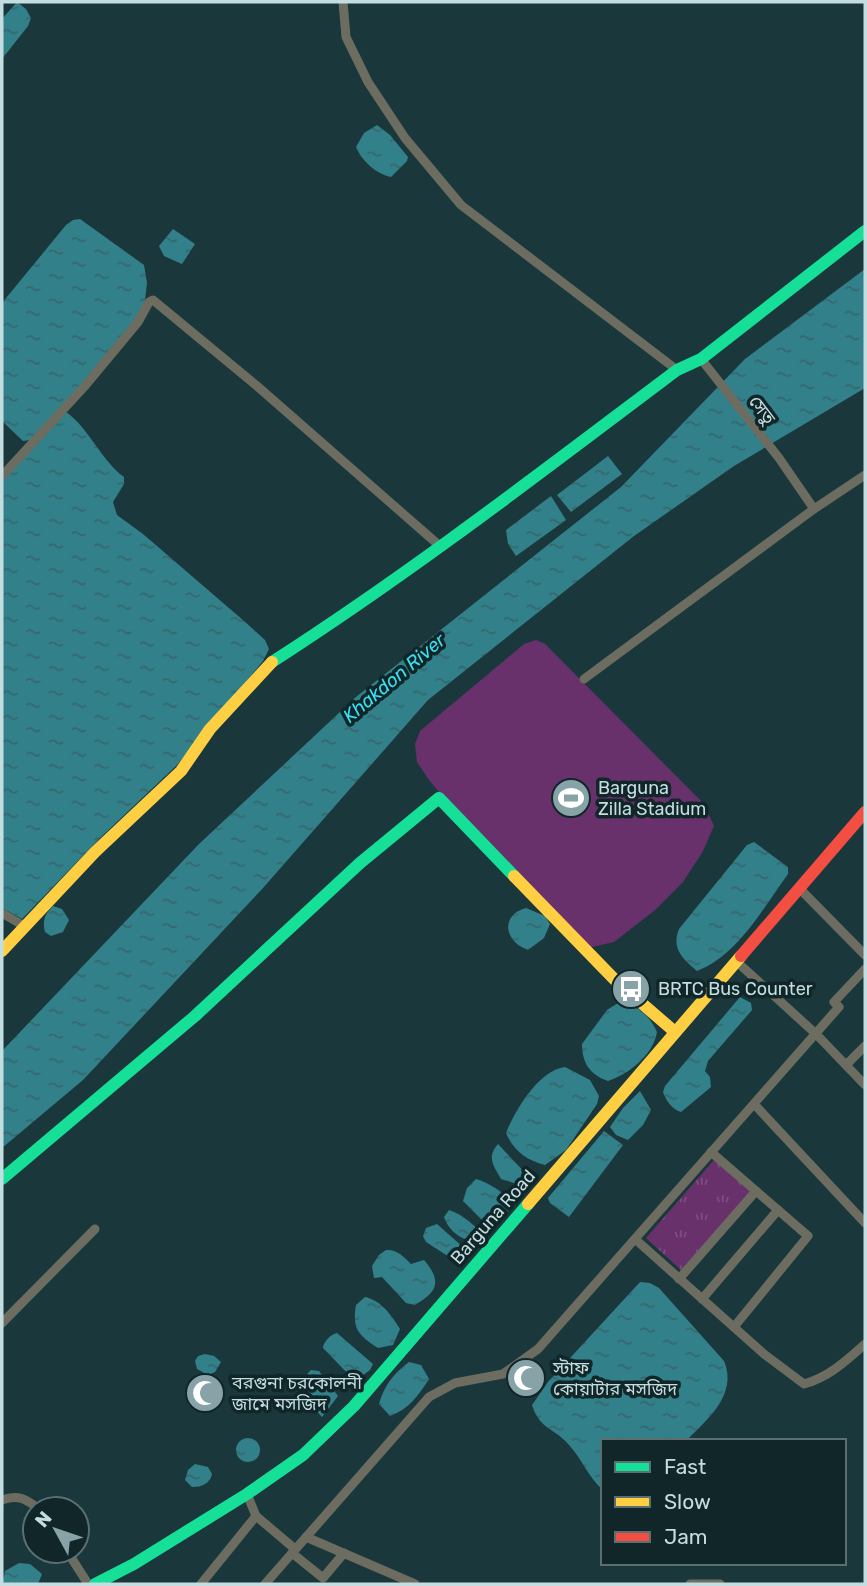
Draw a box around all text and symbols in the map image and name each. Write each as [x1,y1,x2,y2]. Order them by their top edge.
street label: সেতু [744,391,780,429]
water label: Khakdon River [338,628,451,728]
sports icon: Barguna Zilla Stadium [550,777,592,819]
place label: Barguna Zilla Stadium [598,777,706,820]
bus stop icon: BRTC Bus Counter [610,968,652,1010]
place label: BRTC Bus Counter [658,978,813,1000]
street label: Barguna Road [446,1165,540,1269]
mosque icon: স্টাফ কোয়াটার মসজিদ [505,1357,547,1399]
place label: স্টাফ কোয়াটার মসজিদ [552,1357,678,1400]
mosque icon: বরগুনা চরকোলনী জামে মসজিদ [184,1372,226,1414]
place label: বরগুনা চরকোলনী জামে মসজিদ [231,1372,362,1415]
legend [601,1439,846,1565]
text: Fast [664,1454,706,1479]
text: Slow [664,1489,711,1514]
north arrow [21,1495,91,1565]
text: N [30,1507,57,1532]
text: Jam [664,1524,708,1549]

